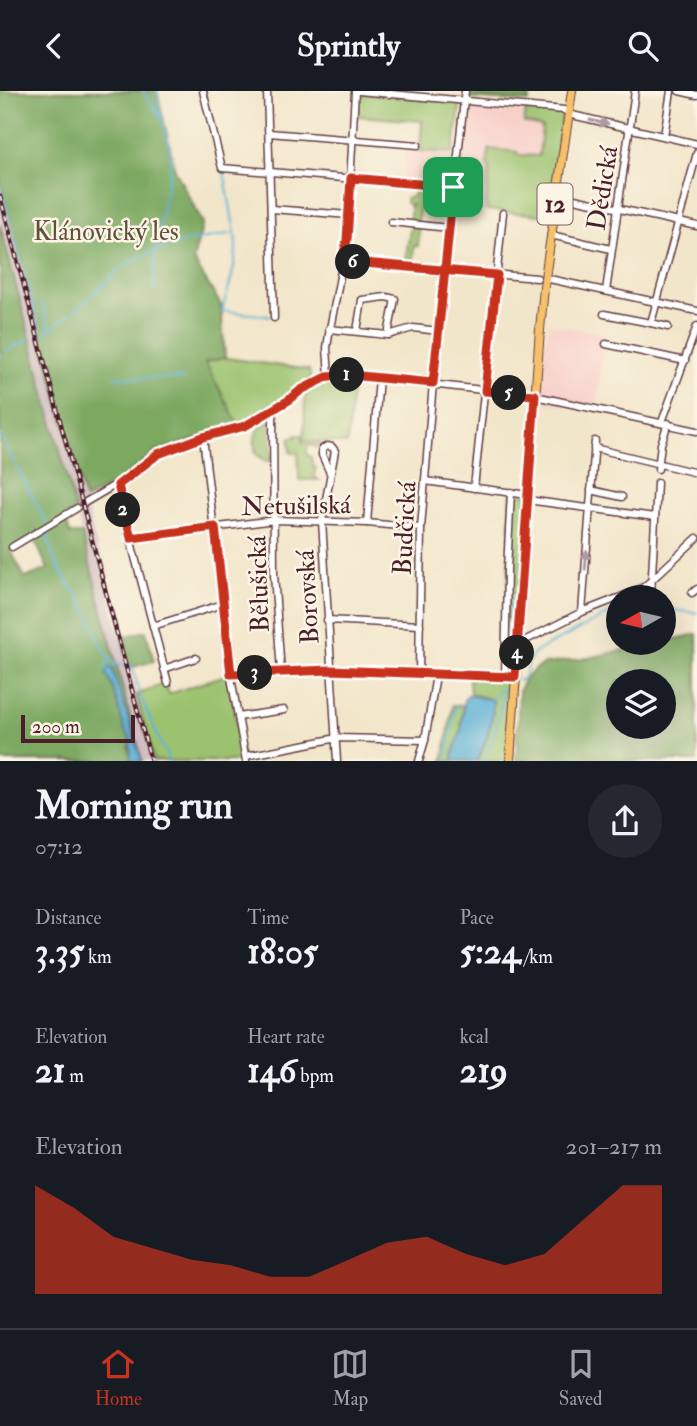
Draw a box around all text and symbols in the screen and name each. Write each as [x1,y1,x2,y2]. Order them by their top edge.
text: Sprintly [297,26,400,66]
icon: back [35,27,73,65]
icon: search [624,27,662,65]
one-way arrow [588,116,610,127]
street label: Dědická [581,143,625,233]
pin [423,157,483,217]
icon: arrive [434,168,472,206]
road number: 12 [538,183,572,225]
park label: Klánovický les [33,216,179,248]
pin: 6 [336,245,370,279]
text: 6 [348,249,357,273]
pin: 1 [330,357,364,393]
text: 1 [343,362,350,386]
pin: 5 [491,375,526,411]
text: 5 [504,380,513,404]
street label: Budčická [387,480,423,576]
street label: Netušilská [241,489,351,523]
pin: 2 [106,493,140,527]
text: 2 [118,497,127,521]
street label: Bělušická [241,535,277,633]
street label: Borovská [290,549,326,645]
one-way arrow [581,549,592,571]
north arrow [606,585,676,655]
map controls [606,585,676,739]
pin: 4 [500,635,534,671]
text: 4 [511,640,522,664]
pin: 3 [238,655,272,691]
text: 3 [251,660,258,684]
button: layers [606,669,676,739]
scale bar [21,712,135,744]
text: 200 m [32,715,80,739]
text: Morning run [35,782,233,830]
button: share [588,784,662,858]
text: 07:12 [35,832,83,861]
text: Distance [35,906,101,930]
text: Time [247,906,289,930]
text: Pace [460,906,494,930]
text: 3.35 [35,930,84,974]
text: 18:05 [247,930,318,974]
text: 5:24 [460,930,520,974]
text: km [84,945,112,969]
text: /km [520,945,553,969]
text: Elevation [35,1025,107,1049]
text: Heart rate [247,1025,325,1049]
text: kcal [460,1025,489,1049]
text: 21 [35,1049,65,1093]
text: 146 [247,1049,296,1093]
text: 219 [460,1049,508,1093]
text: m [65,1064,84,1088]
text: bpm [296,1064,334,1088]
text: Elevation [35,1132,123,1161]
text: 201–217 m [566,1132,662,1161]
tab: Home [95,1345,142,1411]
tab: Map [331,1345,369,1411]
tab: Saved [559,1345,602,1411]

